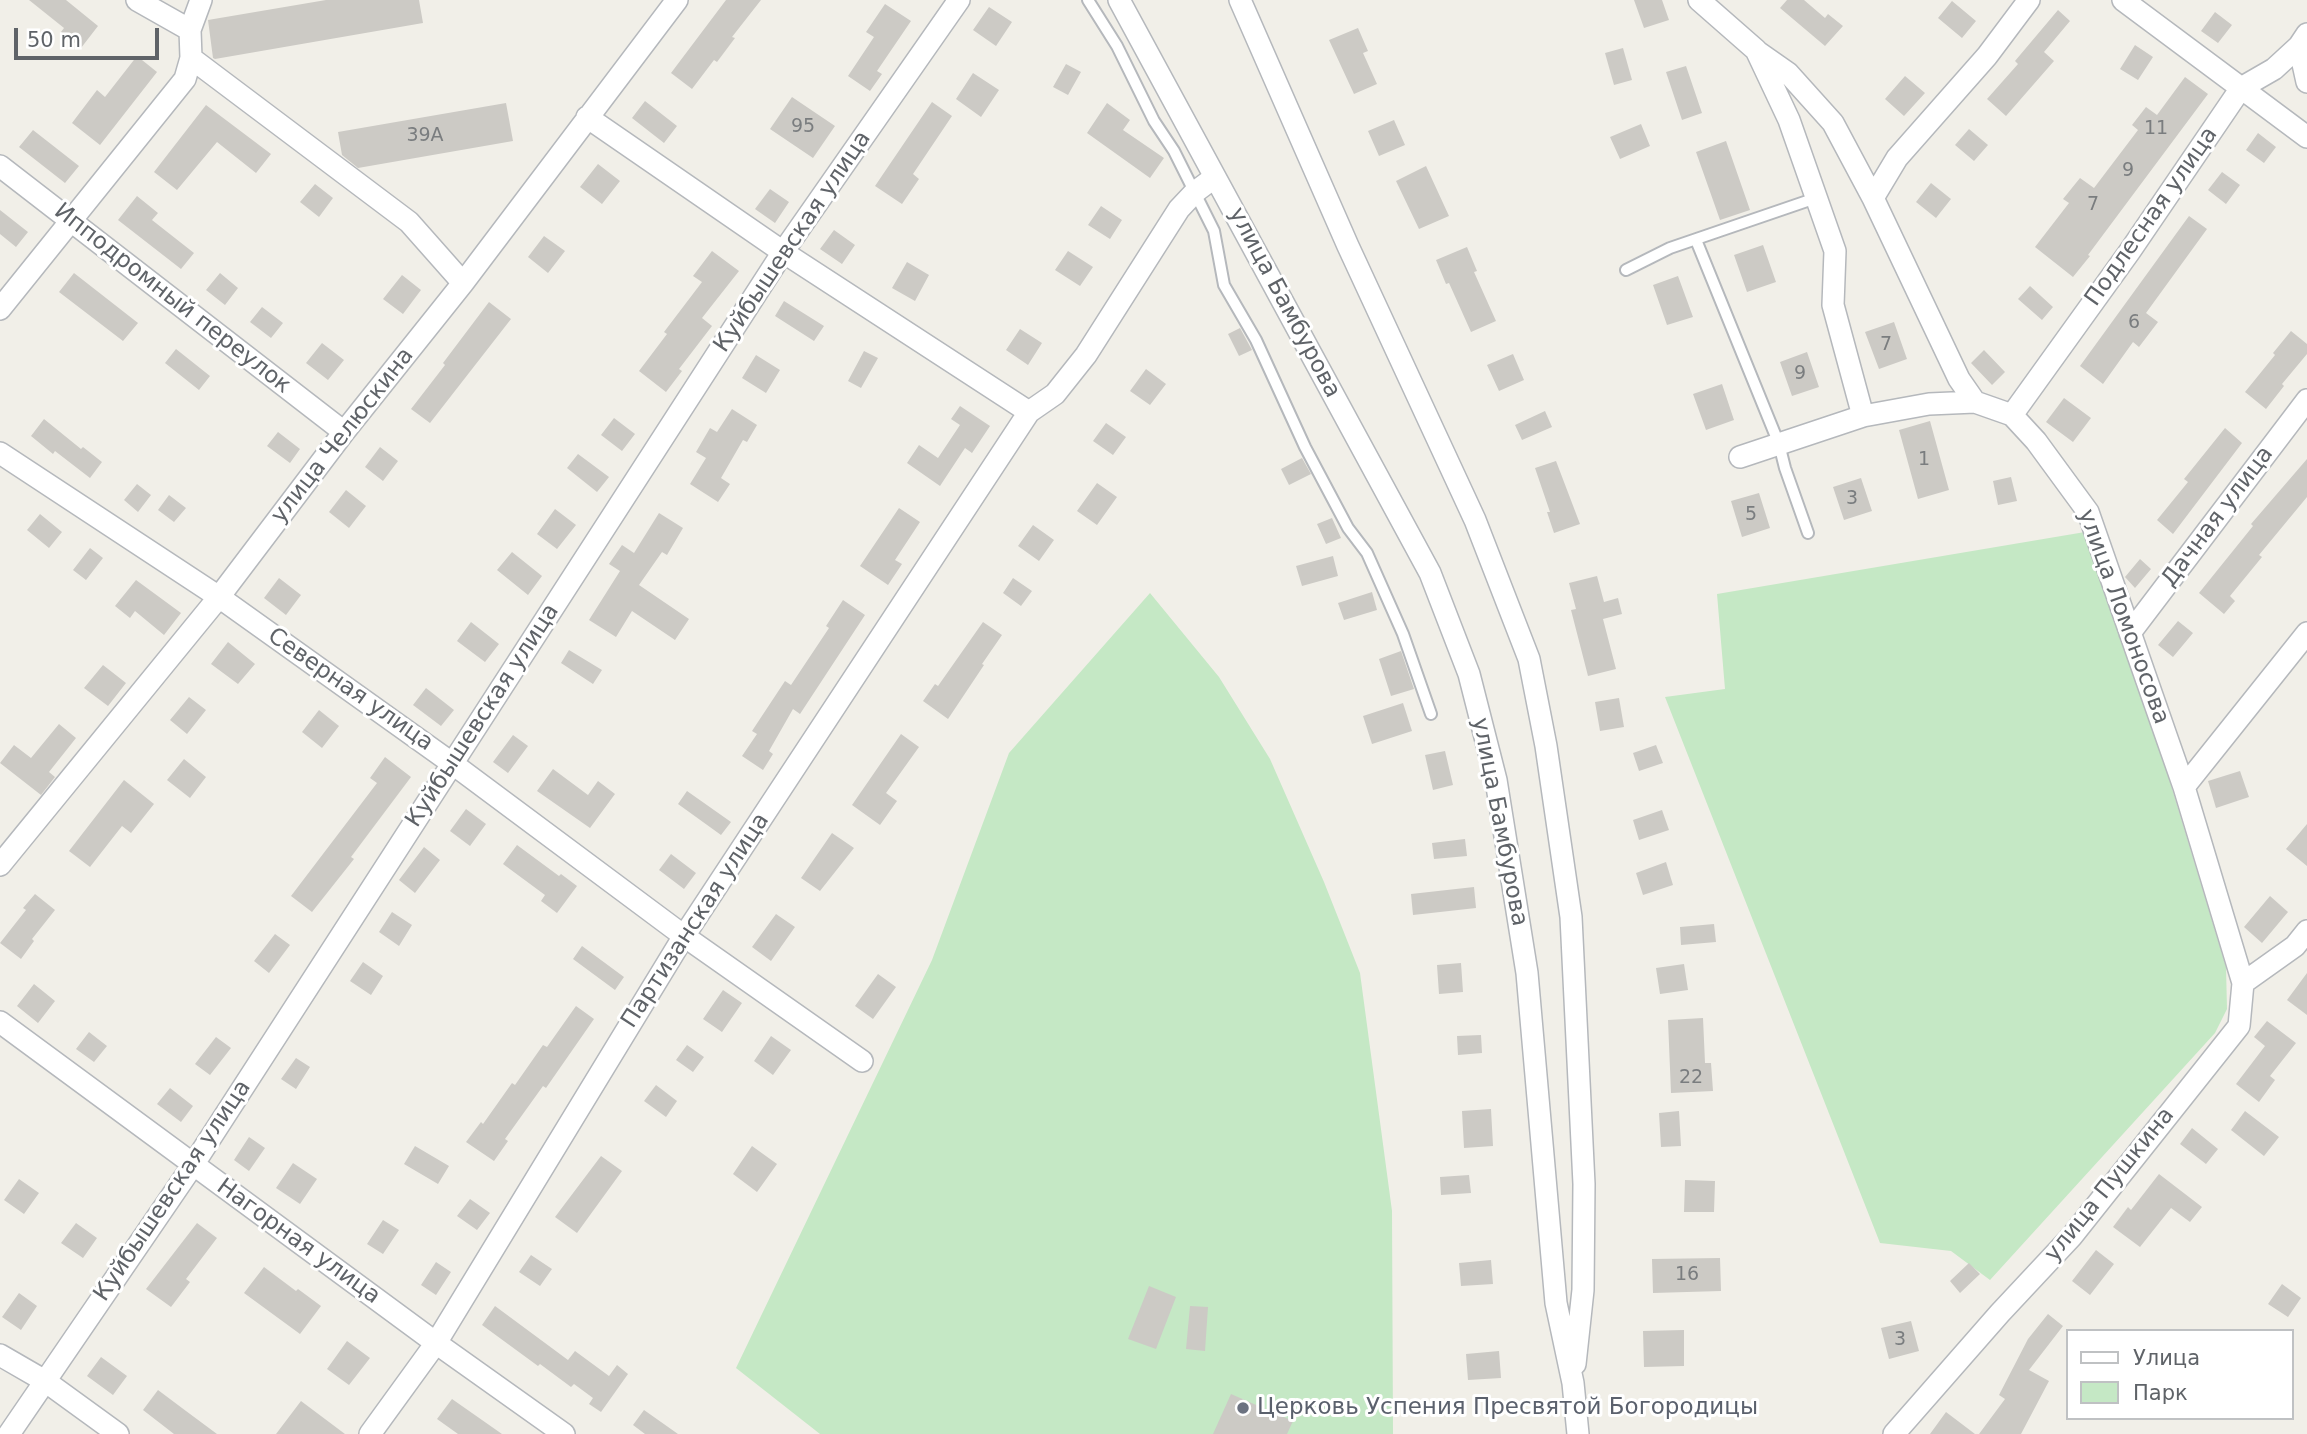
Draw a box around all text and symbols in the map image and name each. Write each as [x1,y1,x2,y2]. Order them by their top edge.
scale bar [18,14,163,58]
text: 50 m [27,28,81,52]
house number: 95 [791,116,815,138]
house number: 11 [2144,118,2168,140]
street label: Подлесная улица [2080,122,2224,312]
house number: 39А [406,125,444,147]
street label: Куйбышевская улица [709,126,877,358]
house number: 9 [2122,160,2134,182]
house number: 7 [2087,194,2099,216]
street label: Ипподромный переулок [48,198,296,400]
street label: улица Бамбурова [1222,203,1346,403]
house number: 6 [2128,312,2140,334]
house number: 7 [1880,334,1892,356]
street label: улица Челюскина [266,343,420,529]
house number: 9 [1794,363,1806,385]
street label: Дачная улица [2156,441,2280,593]
house number: 1 [1918,449,1930,471]
house number: 3 [1846,488,1858,510]
house number: 5 [1745,504,1757,526]
street label: улица Ломоносова [2071,506,2175,728]
street label: Куйбышевская улица [400,599,566,833]
street label: Северная улица [262,623,438,757]
street label: улица Бамбурова [1465,715,1533,929]
street label: Партизанская улица [616,808,776,1034]
house number: 22 [1679,1067,1703,1089]
street label: Куйбышевская улица [89,1075,257,1307]
street label: улица Пушкина [2039,1102,2181,1268]
street label: Нагорная улица [211,1173,385,1311]
house number: 16 [1675,1264,1699,1286]
house number: 3 [1894,1329,1906,1351]
legend [2066,1329,2293,1420]
text: Улица [2133,1346,2200,1370]
text: Парк [2133,1381,2188,1405]
place label: Церковь Успения Пресвятой Богородицы [1257,1394,1758,1422]
marker: Церковь Успения Пресвятой Богородицы [1235,1400,1251,1416]

